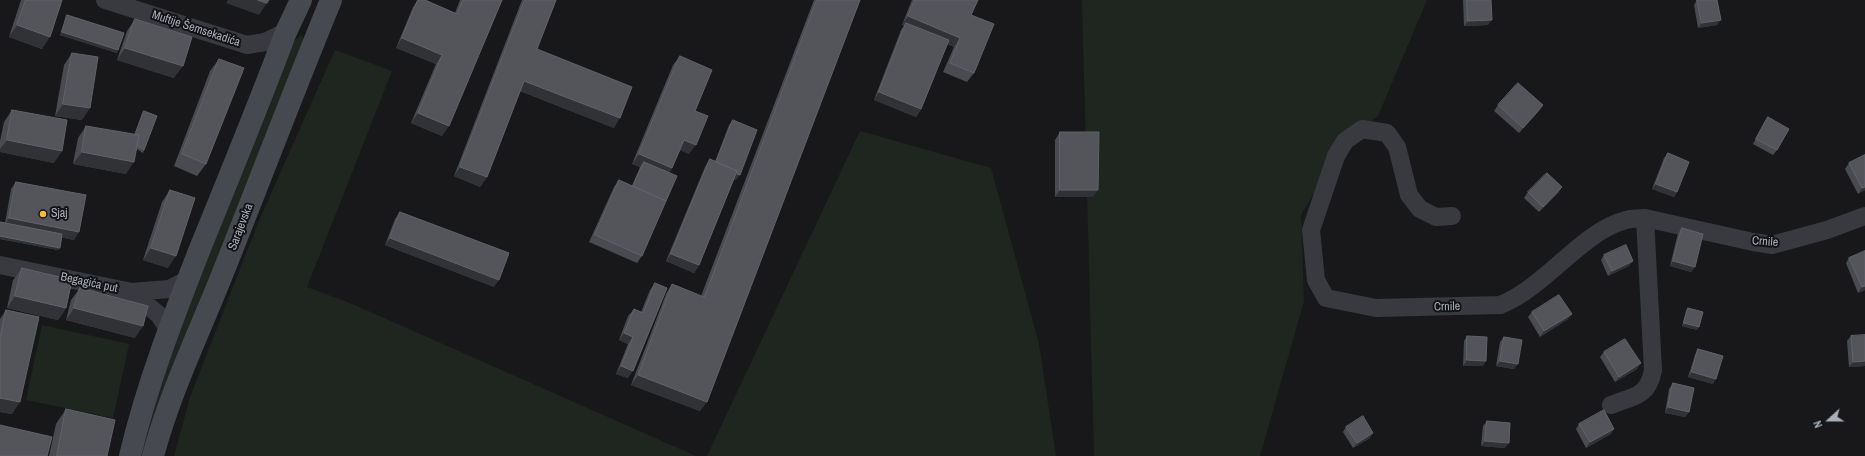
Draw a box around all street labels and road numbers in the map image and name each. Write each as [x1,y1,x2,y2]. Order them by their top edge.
street label: Muftije Šemsekadića [150,8,242,50]
street label: Sarajevska [226,202,256,252]
street label: Crnile [1751,234,1779,250]
street label: Begagića put [59,270,119,296]
street label: Crnile [1434,300,1460,314]

